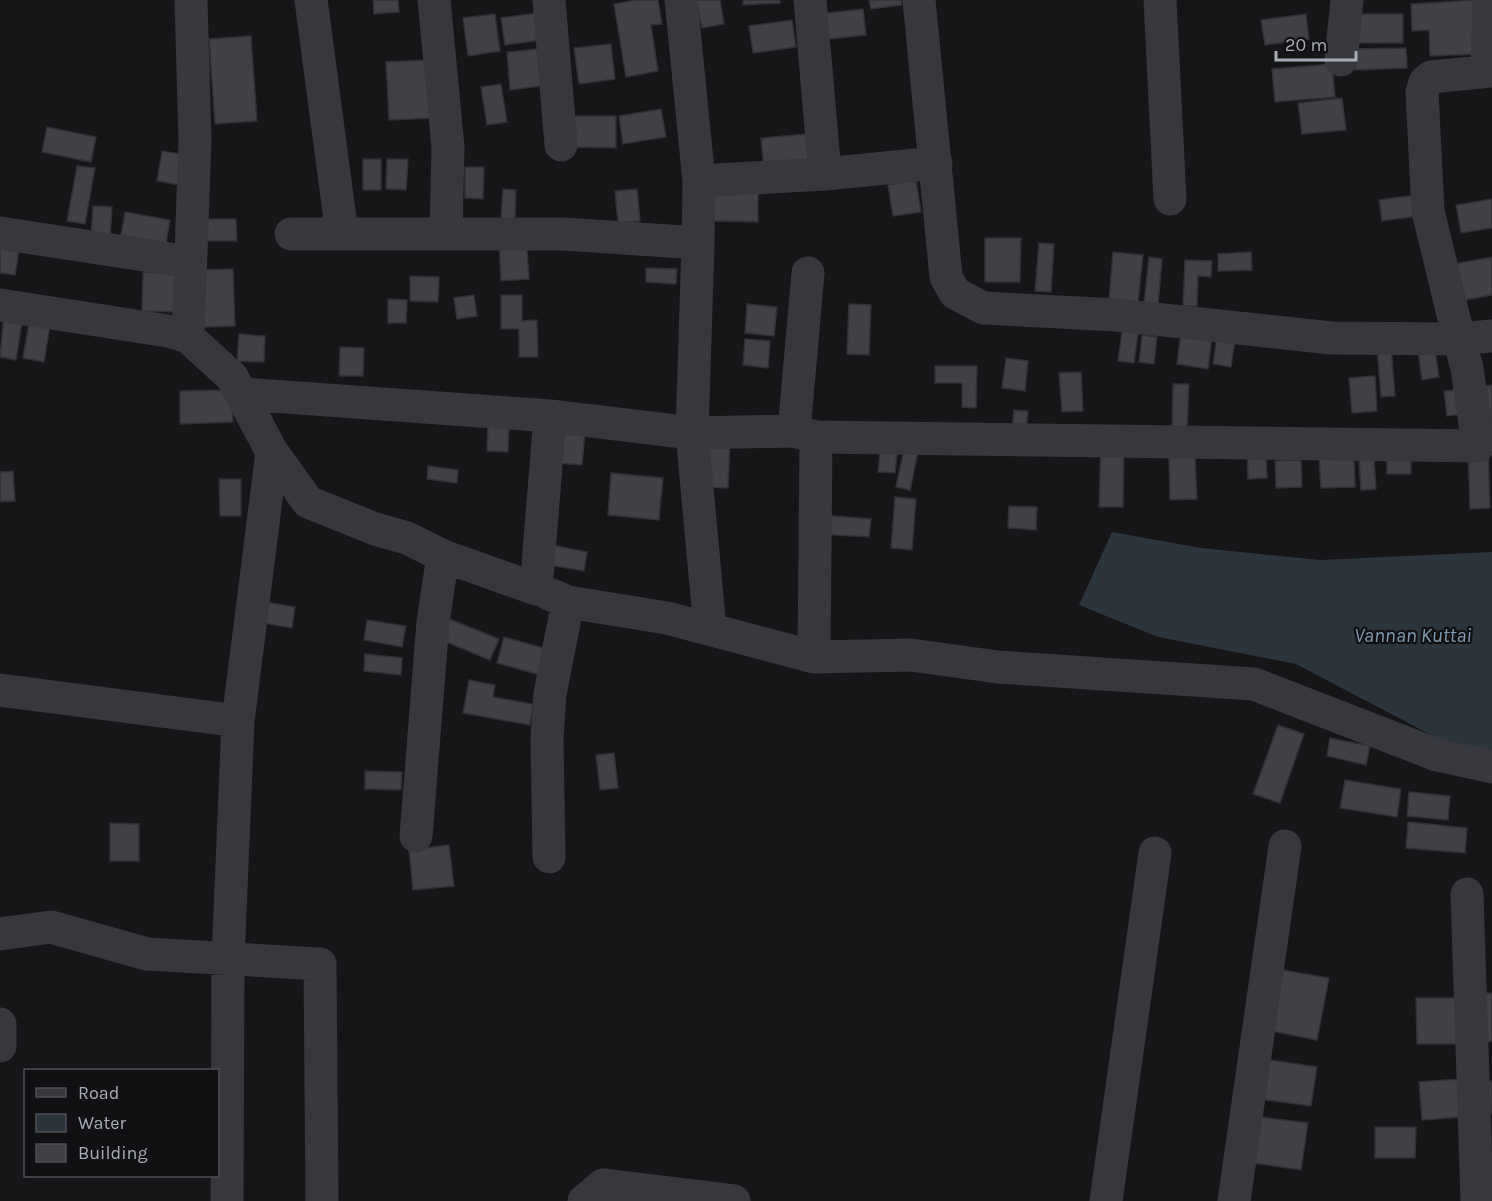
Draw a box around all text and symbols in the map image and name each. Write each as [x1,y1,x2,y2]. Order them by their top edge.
scale bar [1276,24,1356,62]
text: 20 m [1285,34,1327,56]
water label: Vannan Kuttai [1354,624,1472,647]
legend [24,1069,219,1177]
text: Road [78,1082,119,1104]
text: Water [78,1112,126,1134]
text: Building [78,1142,148,1164]

